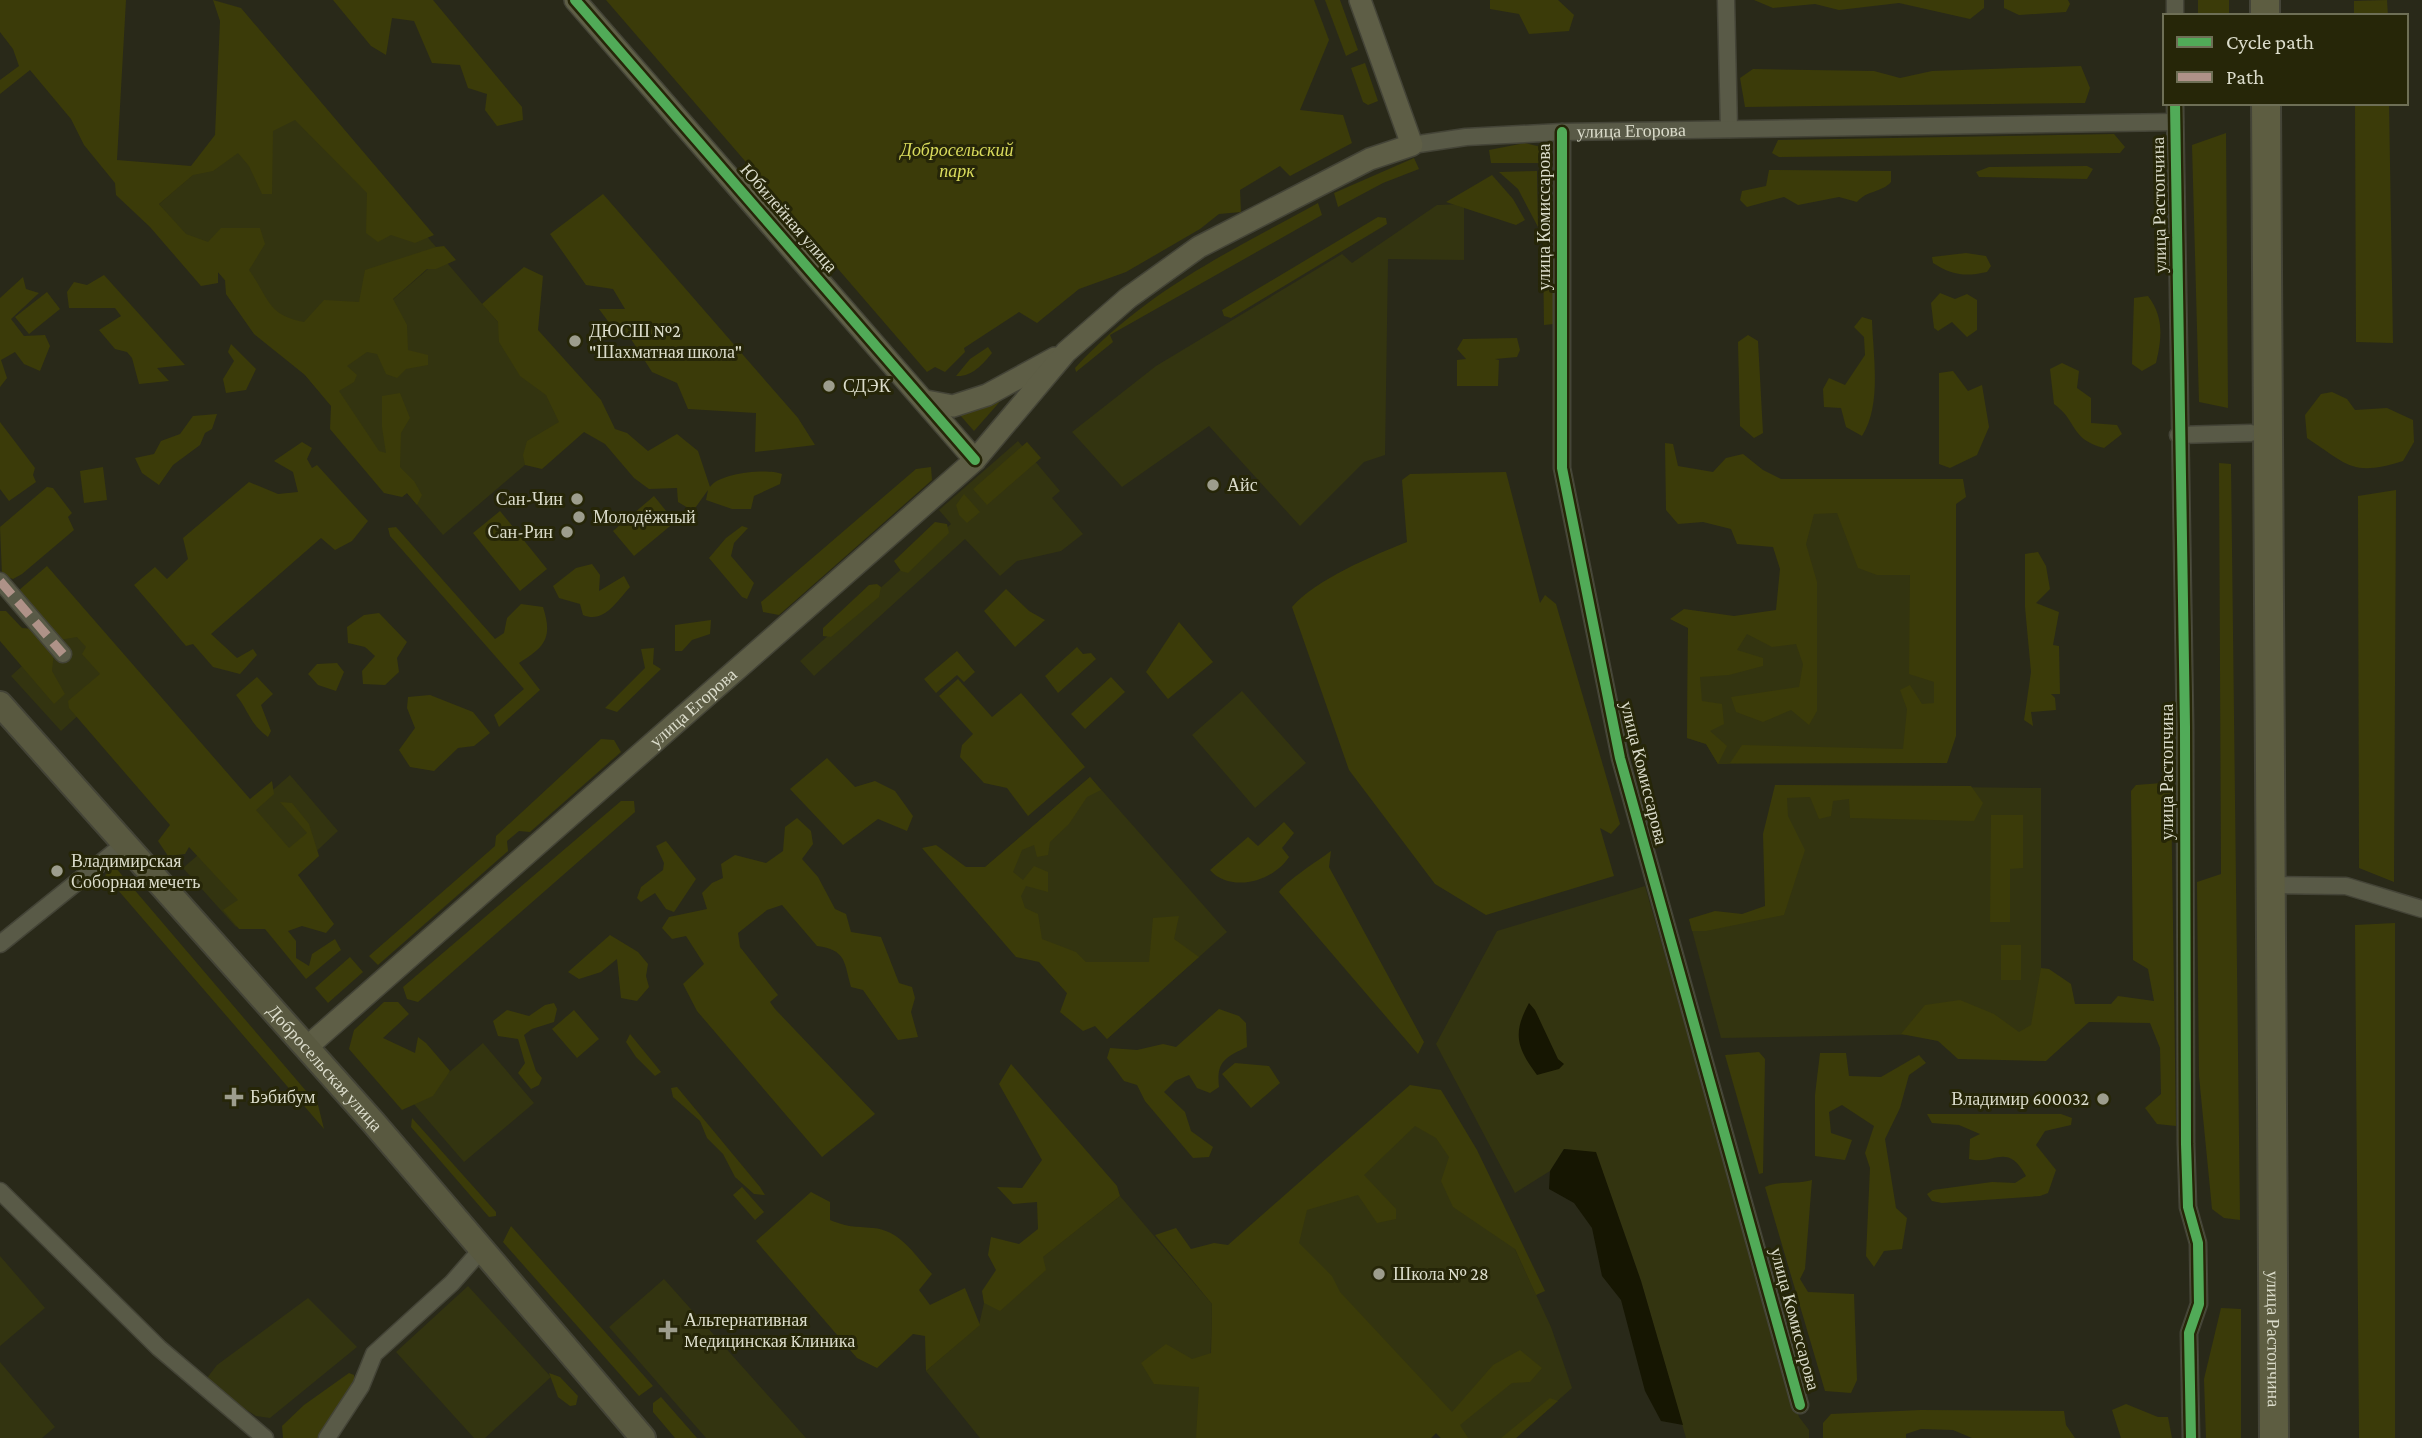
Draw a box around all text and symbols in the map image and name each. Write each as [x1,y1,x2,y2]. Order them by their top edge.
legend [2163,14,2408,105]
text: Cycle path [2226,30,2314,54]
text: Path [2226,65,2264,89]
street label: улица Егорова [1577,120,1686,142]
street label: улица Растопчина [2148,137,2170,273]
park label: Добросельский парк [898,140,1014,181]
street label: улица Комиссарова [1534,143,1554,291]
street label: Юбилейная улица [736,160,842,276]
place label: ДЮСШ №2 "Шахматная школа" [589,321,742,362]
marker: ДЮСШ №2 "Шахматная школа" [567,333,583,349]
place label: СДЭК [843,376,892,396]
marker: СДЭК [821,378,837,394]
place label: Айс [1227,475,1258,495]
marker: Айс [1205,477,1221,493]
place label: Сан-Чин [496,489,563,509]
marker: Сан-Чин [569,491,585,507]
place label: Молодёжный [593,507,696,527]
marker: Молодёжный [571,509,587,525]
place label: Сан-Рин [488,522,553,542]
marker: Сан-Рин [559,524,575,540]
street label: улица Егорова [646,664,741,751]
street label: улица Комиссарова [1617,699,1671,847]
street label: улица Растопчина [2157,704,2177,840]
place label: Владимирская Соборная мечеть [71,851,201,892]
marker: Владимирская Соборная мечеть [49,863,65,879]
street label: Добросельская улица [263,1001,387,1136]
marker: Бэбибум [224,1087,244,1107]
place label: Бэбибум [250,1087,315,1107]
place label: Владимир 600032 [1951,1089,2089,1109]
marker: Владимир 600032 [2095,1091,2111,1107]
street label: улица Комиссарова [1766,1245,1824,1393]
place label: Школа № 28 [1393,1264,1489,1284]
marker: Школа № 28 [1371,1266,1387,1282]
street label: улица Растопчина [2263,1271,2284,1407]
place label: Альтернативная Mедицинская Kлиника [684,1310,855,1351]
marker: Альтернативная Mедицинская Kлиника [658,1320,678,1340]

